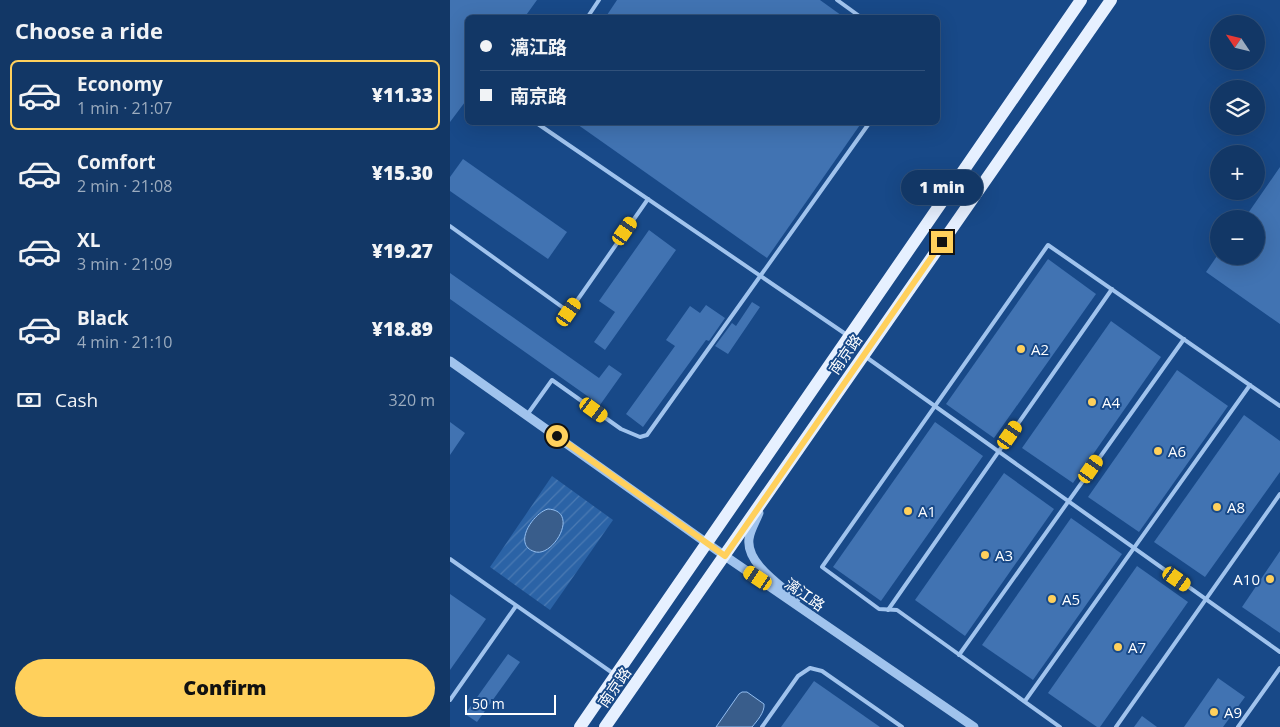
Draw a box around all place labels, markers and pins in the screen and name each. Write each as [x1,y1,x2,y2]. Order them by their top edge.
place label: A2 [1031,339,1049,359]
marker: A2 [1015,343,1027,355]
place label: A4 [1102,392,1120,412]
marker: A4 [1086,396,1098,408]
place label: A6 [1168,441,1186,461]
marker: A6 [1152,445,1164,457]
place label: A8 [1227,497,1245,517]
place label: A1 [918,501,936,521]
marker: A8 [1211,501,1223,513]
marker: A1 [902,505,914,517]
place label: A3 [995,545,1013,565]
marker: A3 [979,549,991,561]
place label: A10 [1233,569,1260,589]
marker: A10 [1264,573,1276,585]
place label: A5 [1062,589,1080,609]
marker: A5 [1046,593,1058,605]
place label: A7 [1128,637,1146,657]
marker: A7 [1112,641,1124,653]
place label: A9 [1224,702,1242,722]
marker: A9 [1208,706,1220,718]

